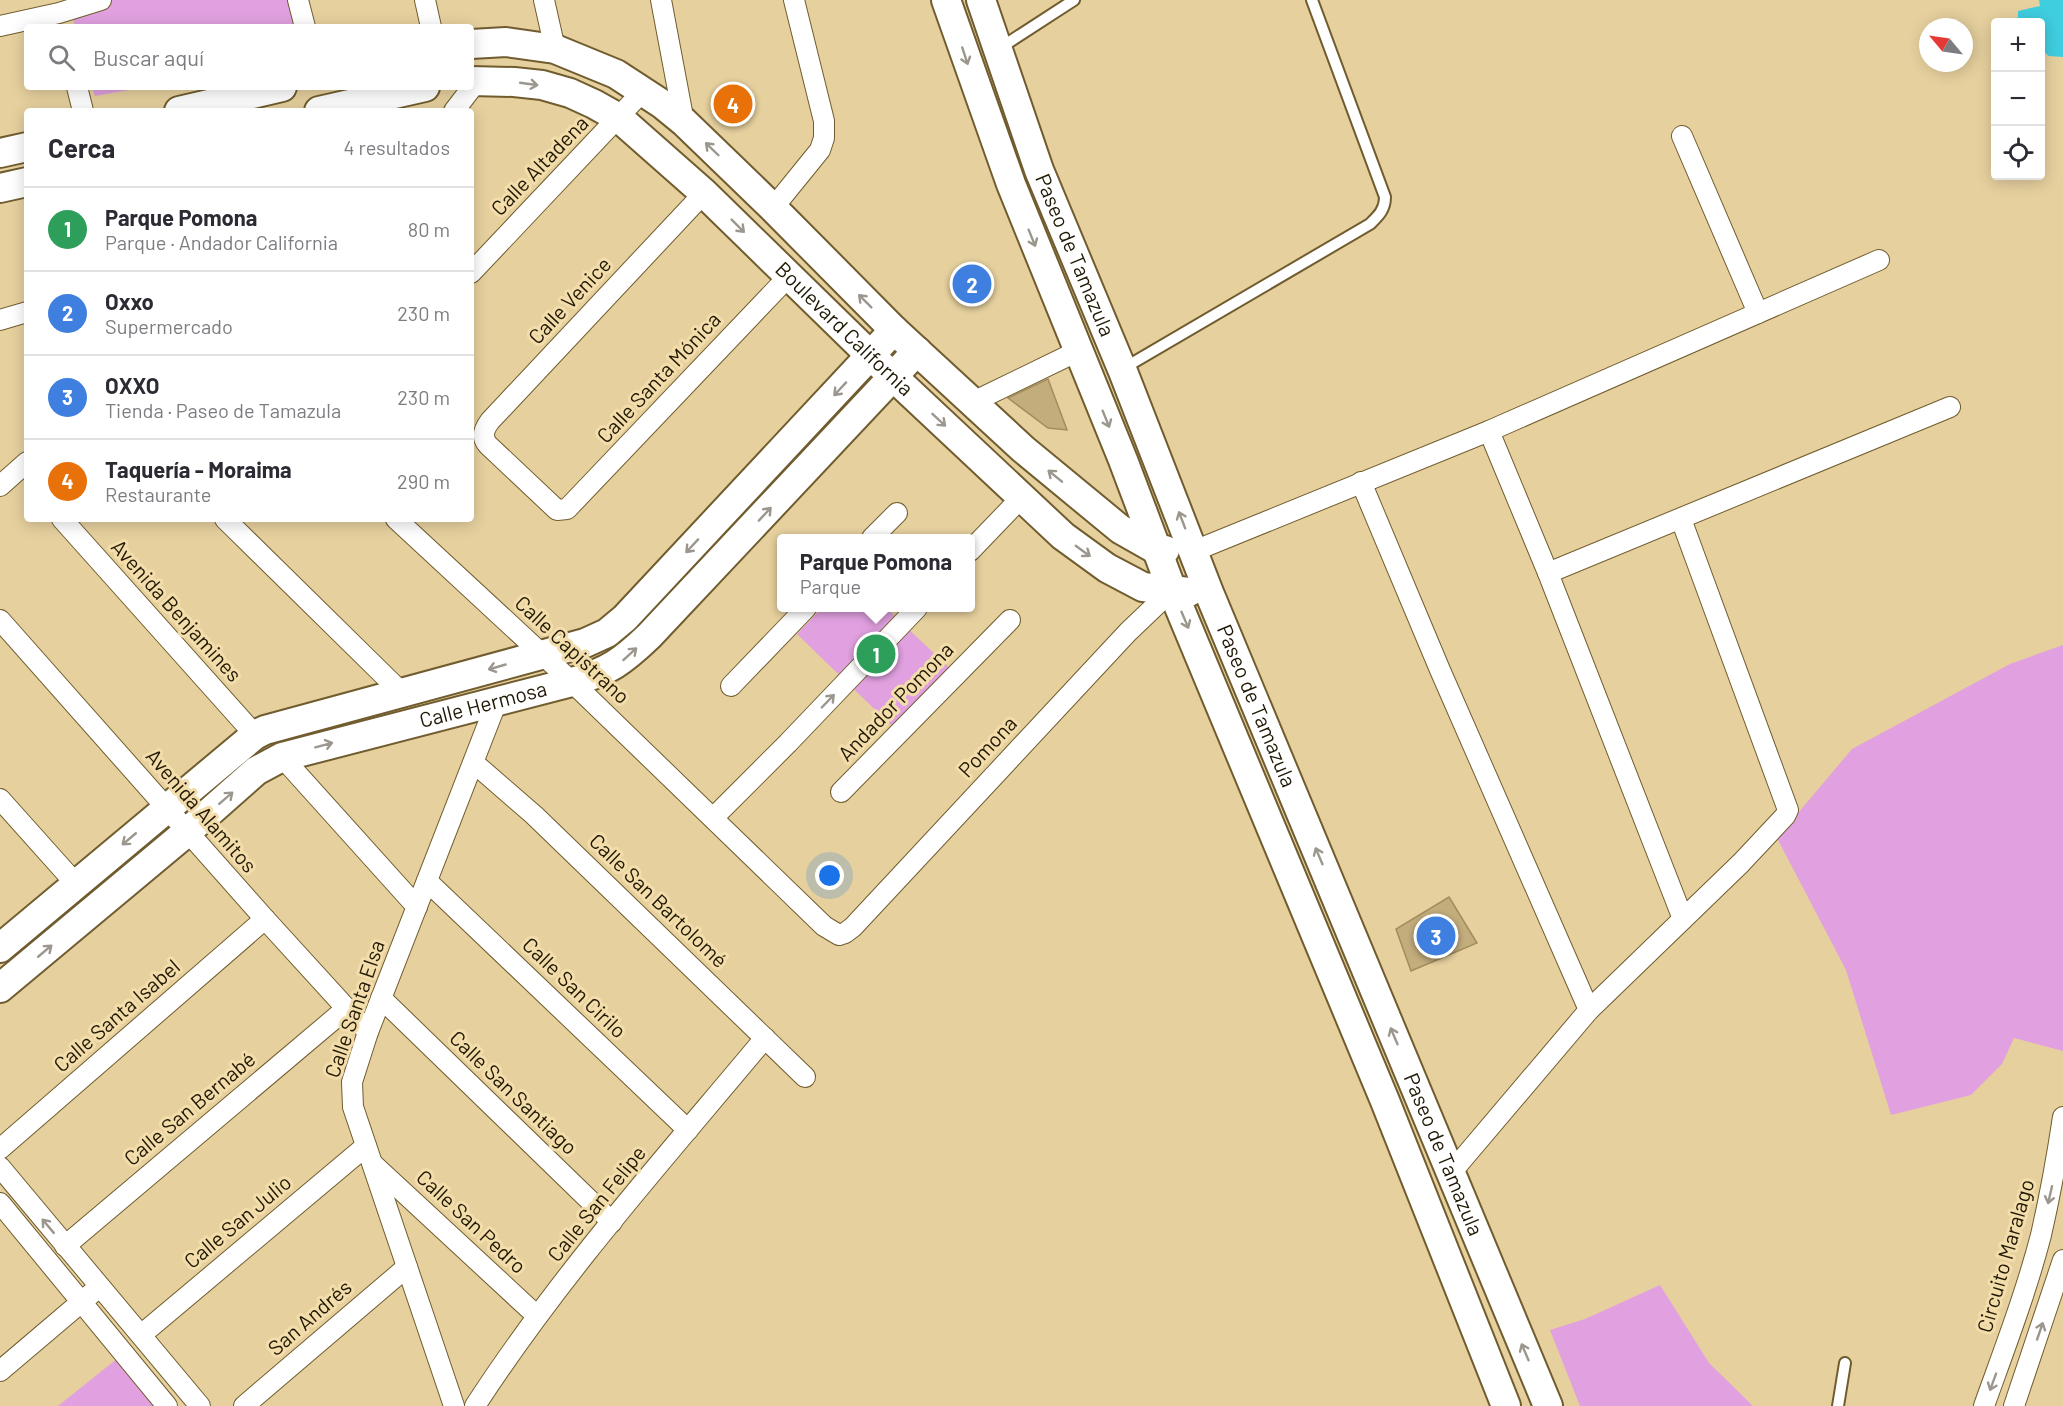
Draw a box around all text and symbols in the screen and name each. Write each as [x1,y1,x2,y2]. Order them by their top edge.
north arrow [1919,18,1973,72]
map controls [1991,18,2045,180]
button: + [1991,18,2045,72]
search box [24,24,474,90]
icon: search [45,41,78,74]
text: Buscar aquí [93,44,204,70]
one-way arrow [960,46,971,65]
button: − [1991,72,2045,126]
one-way arrow [519,78,539,89]
pin: 4 [714,82,752,126]
street label: Calle Altadena [485,110,593,220]
button: locate [1991,126,2045,180]
text: Cerca [48,132,115,163]
text: 4 resultados [343,135,450,159]
one-way arrow [704,142,719,156]
street label: Paseo de Tamazula [1031,170,1121,340]
text: Parque Pomona [105,204,257,230]
text: 1 [64,217,71,241]
text: 80 m [408,217,450,241]
one-way arrow [731,219,746,234]
one-way arrow [1027,229,1038,247]
text: Parque · Andador California [105,230,338,254]
street label: Calle Venice [522,251,615,349]
street label: Boulevard California [771,256,919,400]
pin: 2 [952,262,992,306]
text: Oxxo [105,288,154,314]
one-way arrow [858,294,873,309]
text: 2 [62,301,73,325]
text: 230 m [397,301,450,325]
street label: Calle Santa Mónica [591,306,725,448]
text: Supermercado [105,314,233,338]
text: OXXO [105,372,159,398]
one-way arrow [833,381,847,396]
text: 3 [62,385,73,409]
text: 230 m [397,385,450,409]
text: Tienda · Paseo de Tamazula [105,398,341,422]
one-way arrow [1101,409,1112,428]
one-way arrow [931,413,946,427]
text: Taquería - Moraima [105,456,292,482]
text: 4 [61,469,74,493]
text: 290 m [397,469,450,493]
one-way arrow [1047,469,1063,482]
text: Restaurante [105,482,211,506]
one-way arrow [758,506,772,521]
one-way arrow [1176,511,1187,530]
street label: Avenida Benjamines [107,534,247,686]
popup [777,534,975,612]
one-way arrow [685,538,699,553]
one-way arrow [1075,545,1091,557]
text: Parque Pomona [800,548,952,574]
text: Parque [800,574,861,598]
street label: Calle Capistrano [511,590,635,708]
one-way arrow [1180,610,1191,629]
street label: Paseo de Tamazula [1213,620,1303,790]
pin: 1 [856,632,896,676]
street label: Andador Pomona [832,636,958,765]
one-way arrow [622,647,637,661]
one-way arrow [488,661,507,673]
street label: Calle Hermosa [417,675,549,732]
one-way arrow [821,693,836,708]
street label: Pomona [952,710,1021,782]
one-way arrow [314,739,333,751]
street label: Avenida Alamitos [142,743,263,877]
one-way arrow [218,791,233,805]
street label: Calle San Bartolomé [585,828,733,972]
one-way arrow [122,832,137,846]
one-way arrow [1313,848,1324,866]
your location [815,861,844,890]
pin: 3 [1416,914,1456,958]
street label: Calle San Cirilo [518,931,632,1043]
street label: Calle Santa Elsa [318,937,389,1080]
one-way arrow [37,944,53,957]
street label: Calle Santa Isabel [48,953,184,1076]
street label: Calle San Santiago [445,1025,583,1159]
one-way arrow [1388,1028,1399,1046]
street label: Calle San Bernabé [118,1046,260,1170]
street label: Paseo de Tamazula [1400,1069,1490,1239]
street label: Calle San Felipe [541,1140,650,1266]
street label: Calle San Pedro [412,1164,532,1278]
street label: Calle San Julio [178,1169,296,1273]
street label: Circuito Maralago [1971,1176,2038,1335]
one-way arrow [2043,1186,2055,1205]
one-way arrow [42,1218,55,1234]
street label: San Andrés [262,1274,356,1360]
one-way arrow [2036,1322,2047,1341]
one-way arrow [1519,1343,1530,1362]
one-way arrow [1986,1372,1997,1391]

